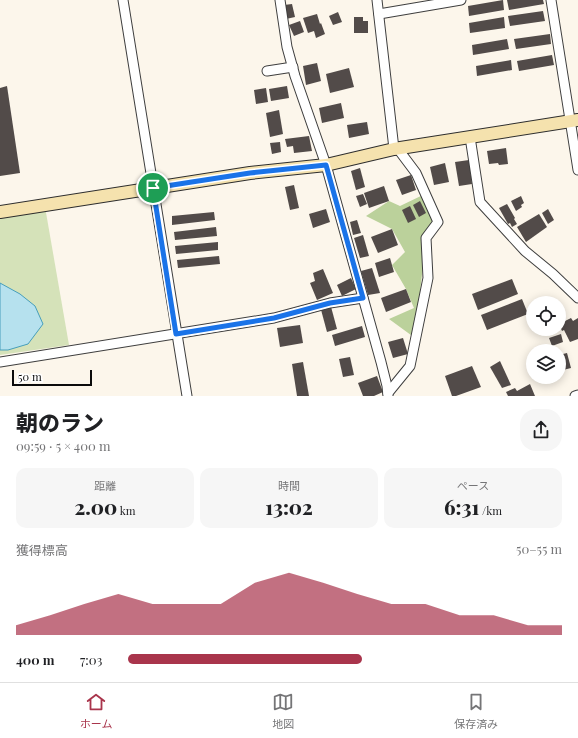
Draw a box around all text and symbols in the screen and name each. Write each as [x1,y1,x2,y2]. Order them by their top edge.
pin [136,171,170,205]
icon: arrive [142,177,164,199]
map controls [526,296,566,384]
button: locate [526,296,566,336]
button: layers [526,344,566,384]
scale bar [12,368,92,387]
text: 50 m [18,369,42,384]
text: 朝のラン [16,407,104,437]
button: share [520,409,562,451]
text: 09:59 · 5 × 400 m [16,437,111,454]
text: 距離 [94,478,116,493]
text: 時間 [278,478,300,493]
text: ペース [457,478,489,493]
text: 2.00 [75,493,117,520]
text: 13:02 [265,493,313,520]
text: 6:31 [444,493,479,520]
text: km [117,503,135,518]
text: /km [479,503,502,518]
text: 50–55 m [516,540,562,557]
text: 獲得標高 [16,541,68,558]
text: 400 m [16,651,54,668]
text: 7:03 [80,651,102,668]
tab: ホーム [80,691,113,731]
tab: 地図 [272,691,294,731]
tab: 保存済み [454,691,498,731]

